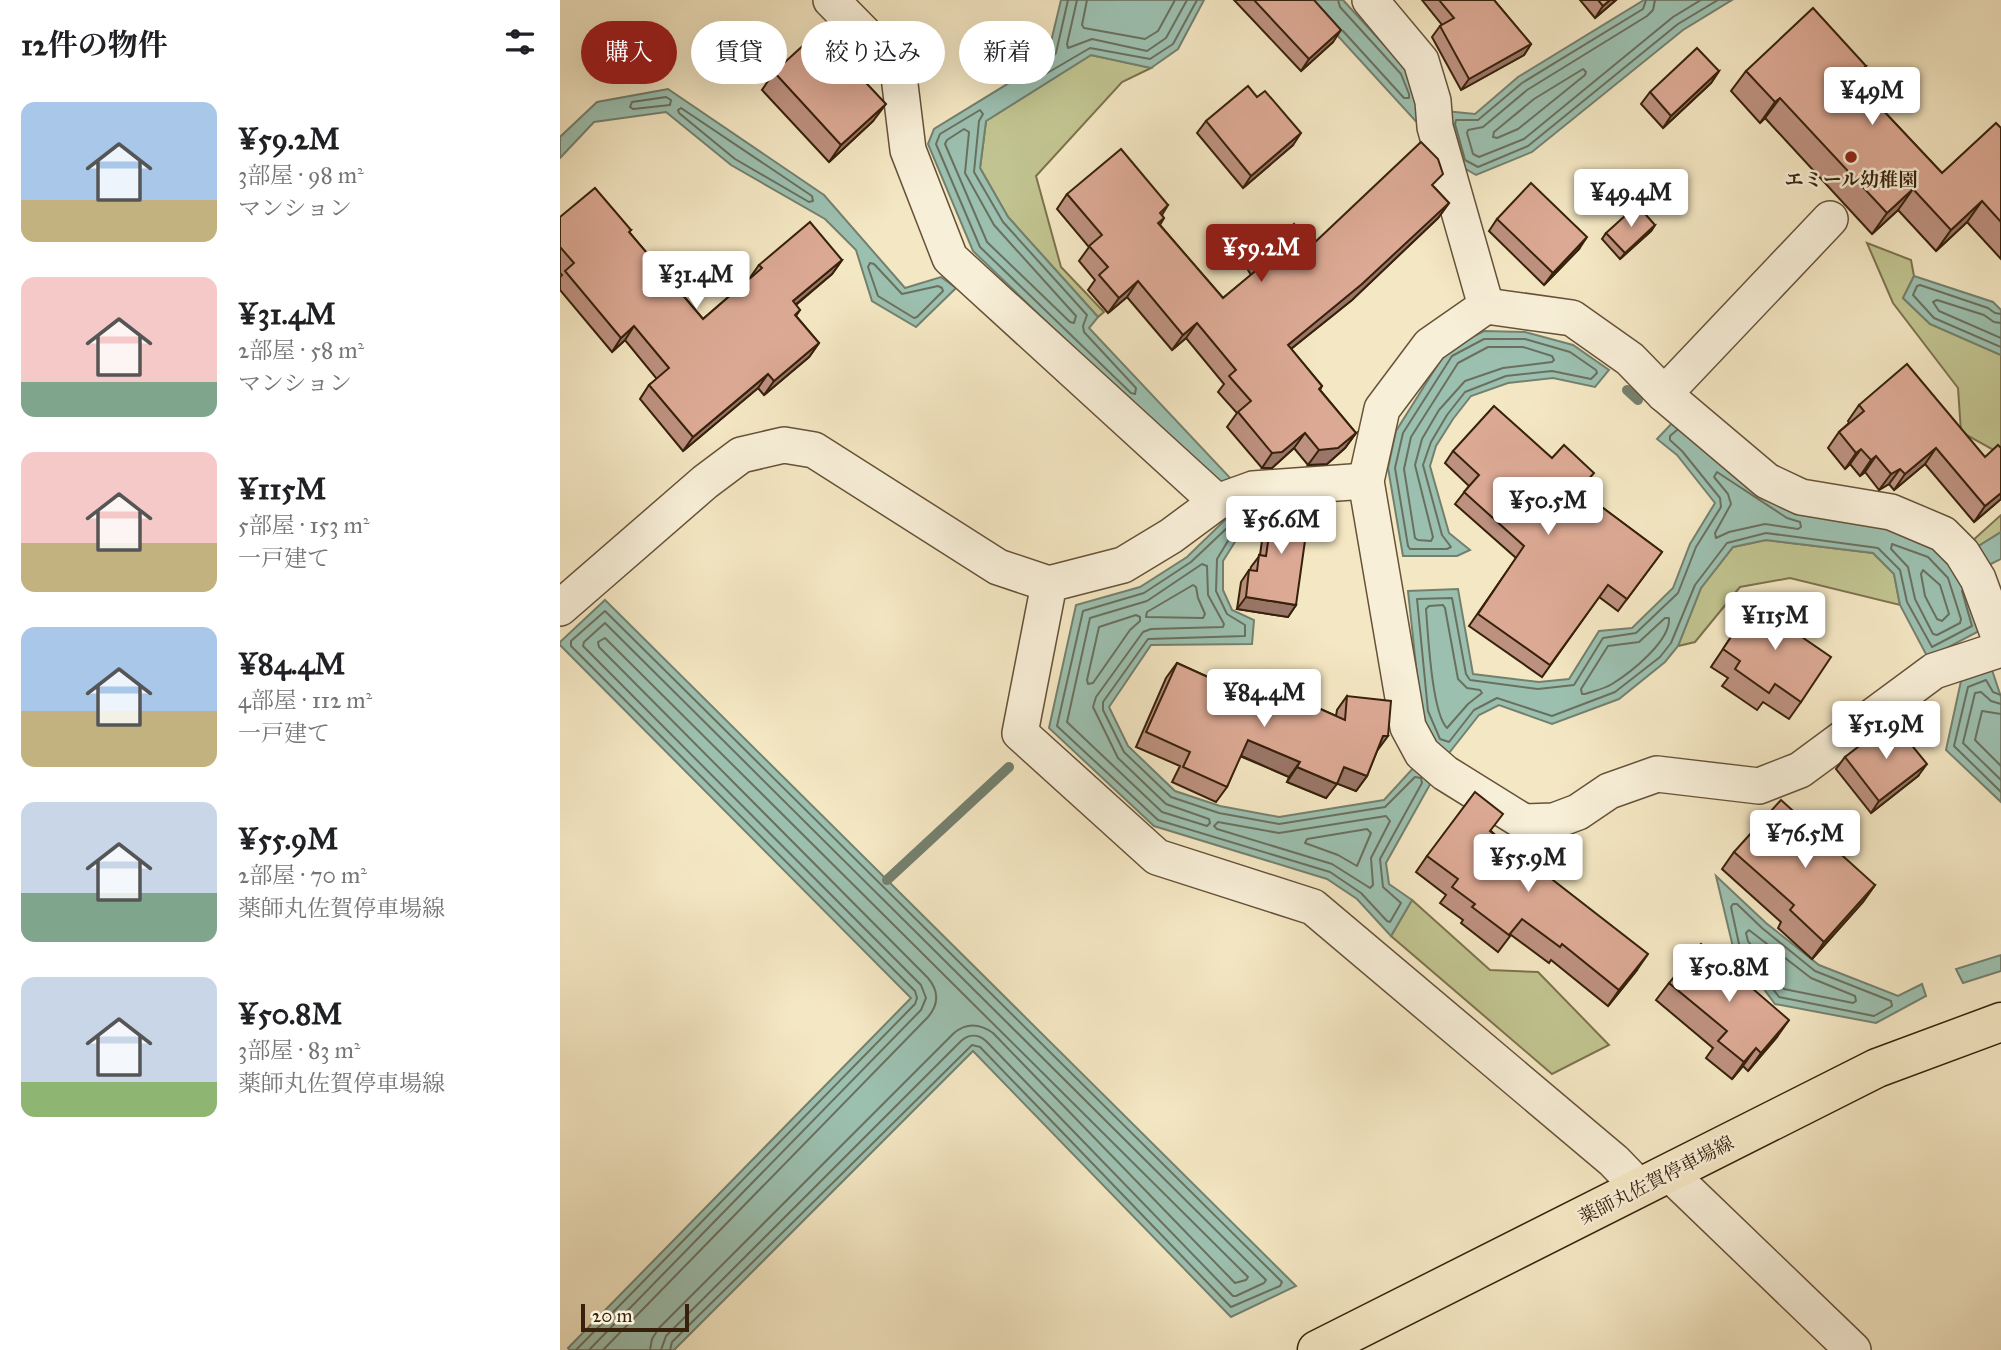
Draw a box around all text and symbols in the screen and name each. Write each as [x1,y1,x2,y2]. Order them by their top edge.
chip: 購入 [581,21,677,84]
chip: 賃貸 [691,21,787,84]
chip: 絞り込み [801,21,945,84]
chip: 新着 [959,21,1055,84]
icon: filters [501,23,539,61]
text: 12件の物件 [21,27,168,63]
pin: ¥49M [1831,68,1913,127]
text: ¥49M [1840,76,1904,104]
text: ¥59.2M [238,121,340,157]
icon: home [77,130,161,214]
marker: エミール幼稚園 [1843,149,1859,165]
text: 3部屋 · 98 m² [238,161,364,189]
place label: エミール幼稚園 [1785,168,1917,191]
pin: ¥49.4M [1574,170,1688,229]
text: ¥49.4M [1590,178,1672,206]
text: マンション [238,194,352,222]
pin: ¥59.2M [1204,224,1318,284]
text: ¥59.2M [1222,233,1300,261]
pin: ¥31.4M [639,252,753,311]
text: ¥31.4M [659,260,733,288]
text: ¥31.4M [238,296,336,332]
icon: home [77,305,161,389]
text: 2部屋 · 58 m² [238,336,364,364]
text: マンション [238,369,352,397]
text: ¥115M [238,471,326,507]
pin: ¥50.5M [1491,477,1605,537]
icon: home [77,480,161,564]
text: ¥50.5M [1509,486,1587,514]
pin: ¥56.6M [1224,496,1338,556]
text: ¥56.6M [1242,505,1320,533]
text: 5部屋 · 153 m² [238,511,369,539]
text: 一戸建て [238,544,330,572]
pin: ¥115M [1726,592,1824,652]
text: ¥115M [1741,601,1809,629]
text: ¥84.4M [238,646,345,682]
icon: home [77,655,161,739]
pin: ¥84.4M [1207,670,1321,729]
text: ¥84.4M [1223,678,1305,706]
text: 4部屋 · 112 m² [238,686,372,714]
pin: ¥51.9M [1829,702,1943,761]
text: ¥51.9M [1848,710,1924,738]
text: 一戸建て [238,719,330,747]
pin: ¥76.5M [1748,810,1862,870]
text: ¥76.5M [1766,819,1844,847]
text: ¥55.9M [238,821,338,857]
icon: home [77,830,161,914]
pin: ¥55.9M [1471,834,1585,894]
text: ¥55.9M [1490,843,1566,871]
text: 2部屋 · 70 m² [238,861,367,889]
text: 薬師丸佐賀停車場線 [238,894,445,922]
pin: ¥50.8M [1672,944,1786,1004]
text: ¥50.8M [1689,953,1769,981]
text: ¥50.8M [238,996,342,1032]
icon: home [77,1005,161,1089]
text: 3部屋 · 83 m² [238,1036,361,1064]
text: 薬師丸佐賀停車場線 [238,1069,445,1097]
street label: 薬師丸佐賀停車場線 [1575,1131,1737,1229]
scale bar [581,1301,690,1333]
text: 20 m [592,1304,633,1327]

